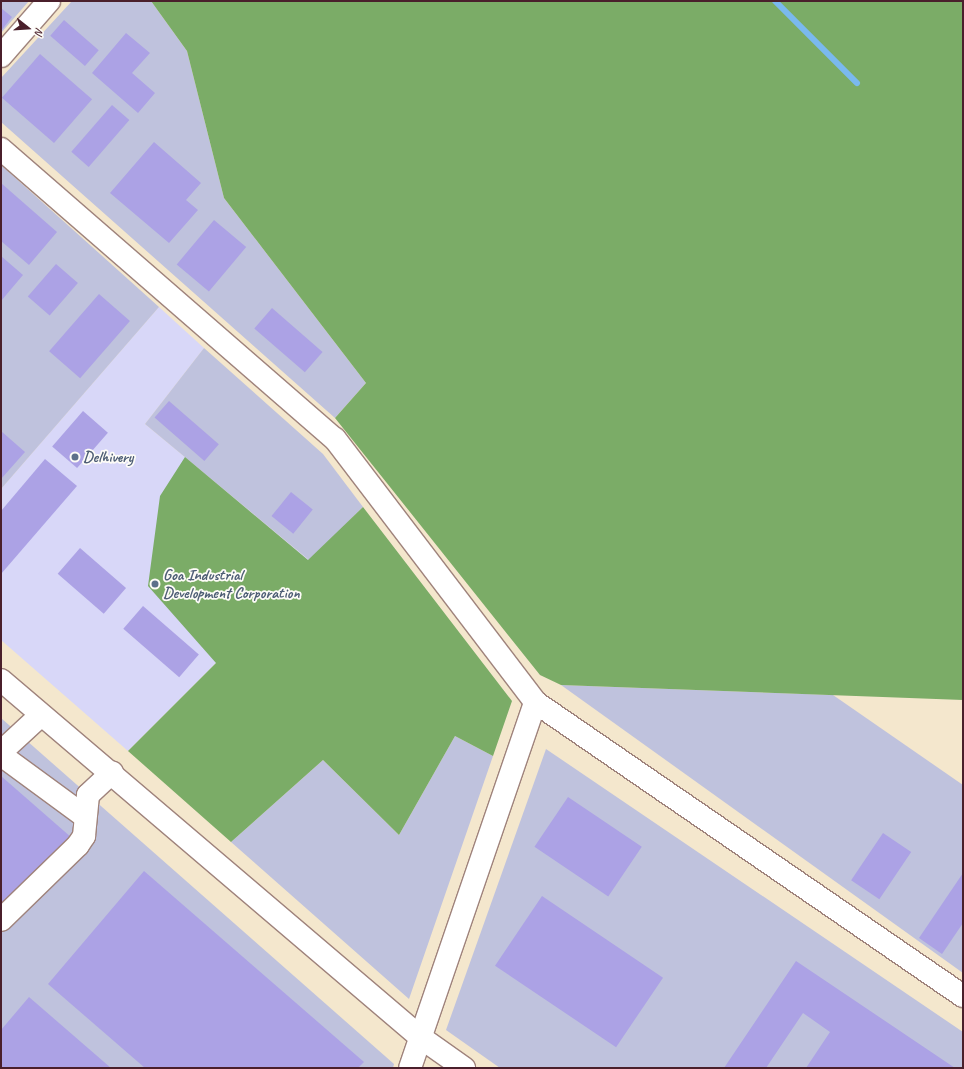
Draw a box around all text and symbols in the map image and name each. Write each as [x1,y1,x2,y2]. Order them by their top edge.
north arrow [8,8,48,48]
text: N [32,26,47,37]
place label: Delhivery [83,447,133,467]
marker: Delhivery [70,452,80,462]
place label: Goa Industrial Development Corporation [163,565,299,603]
marker: Goa Industrial Development Corporation [150,579,160,589]

